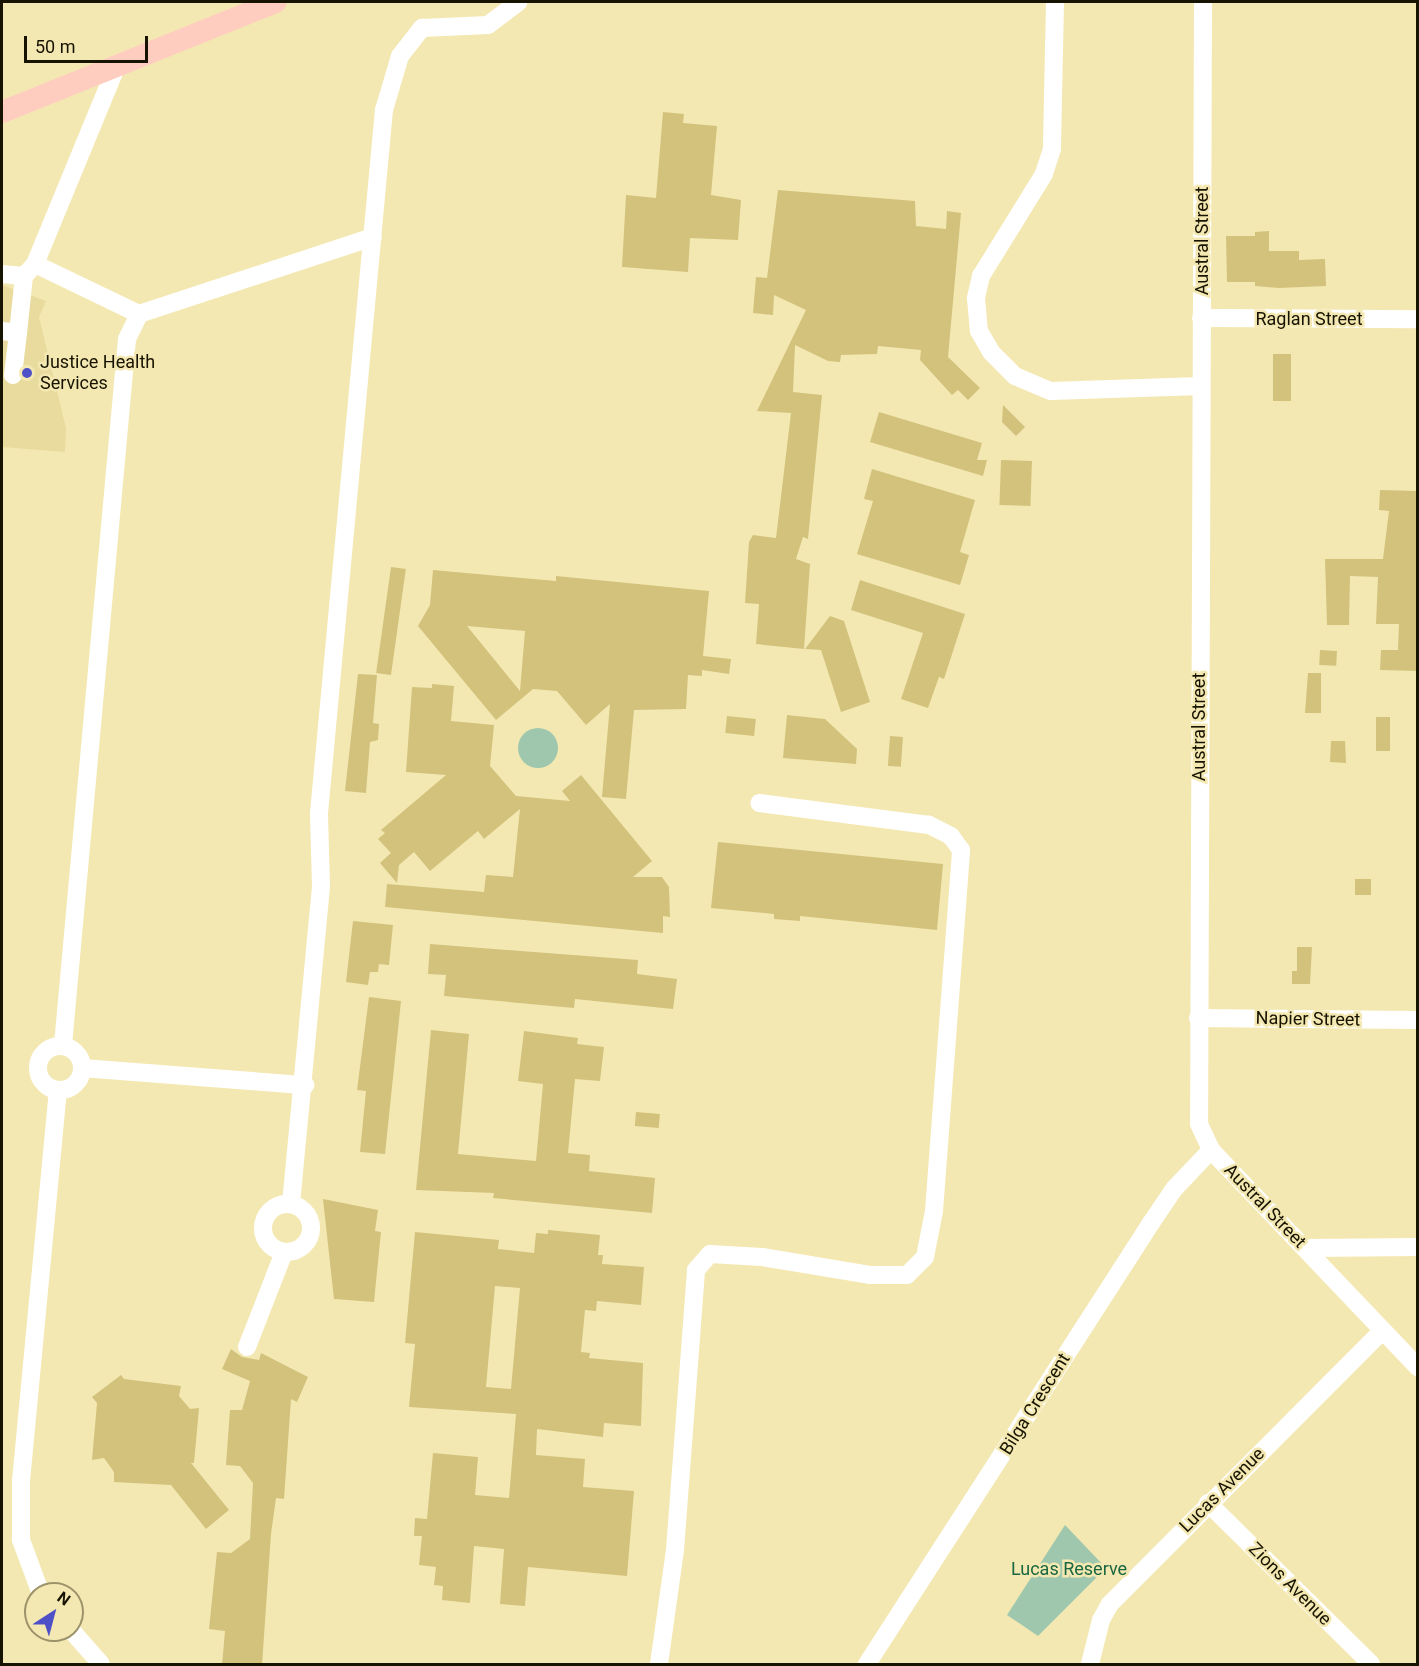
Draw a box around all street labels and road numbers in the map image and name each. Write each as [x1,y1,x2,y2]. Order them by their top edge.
street label: Austral Street [1191,187,1213,295]
street label: Raglan Street [1255,308,1363,330]
street label: Austral Street [1188,673,1210,781]
street label: Napier Street [1255,1007,1361,1031]
street label: Austral Street [1220,1159,1310,1253]
street label: Bilga Crescent [995,1349,1075,1459]
street label: Lucas Avenue [1175,1443,1269,1537]
street label: Zions Avenue [1244,1538,1336,1630]

